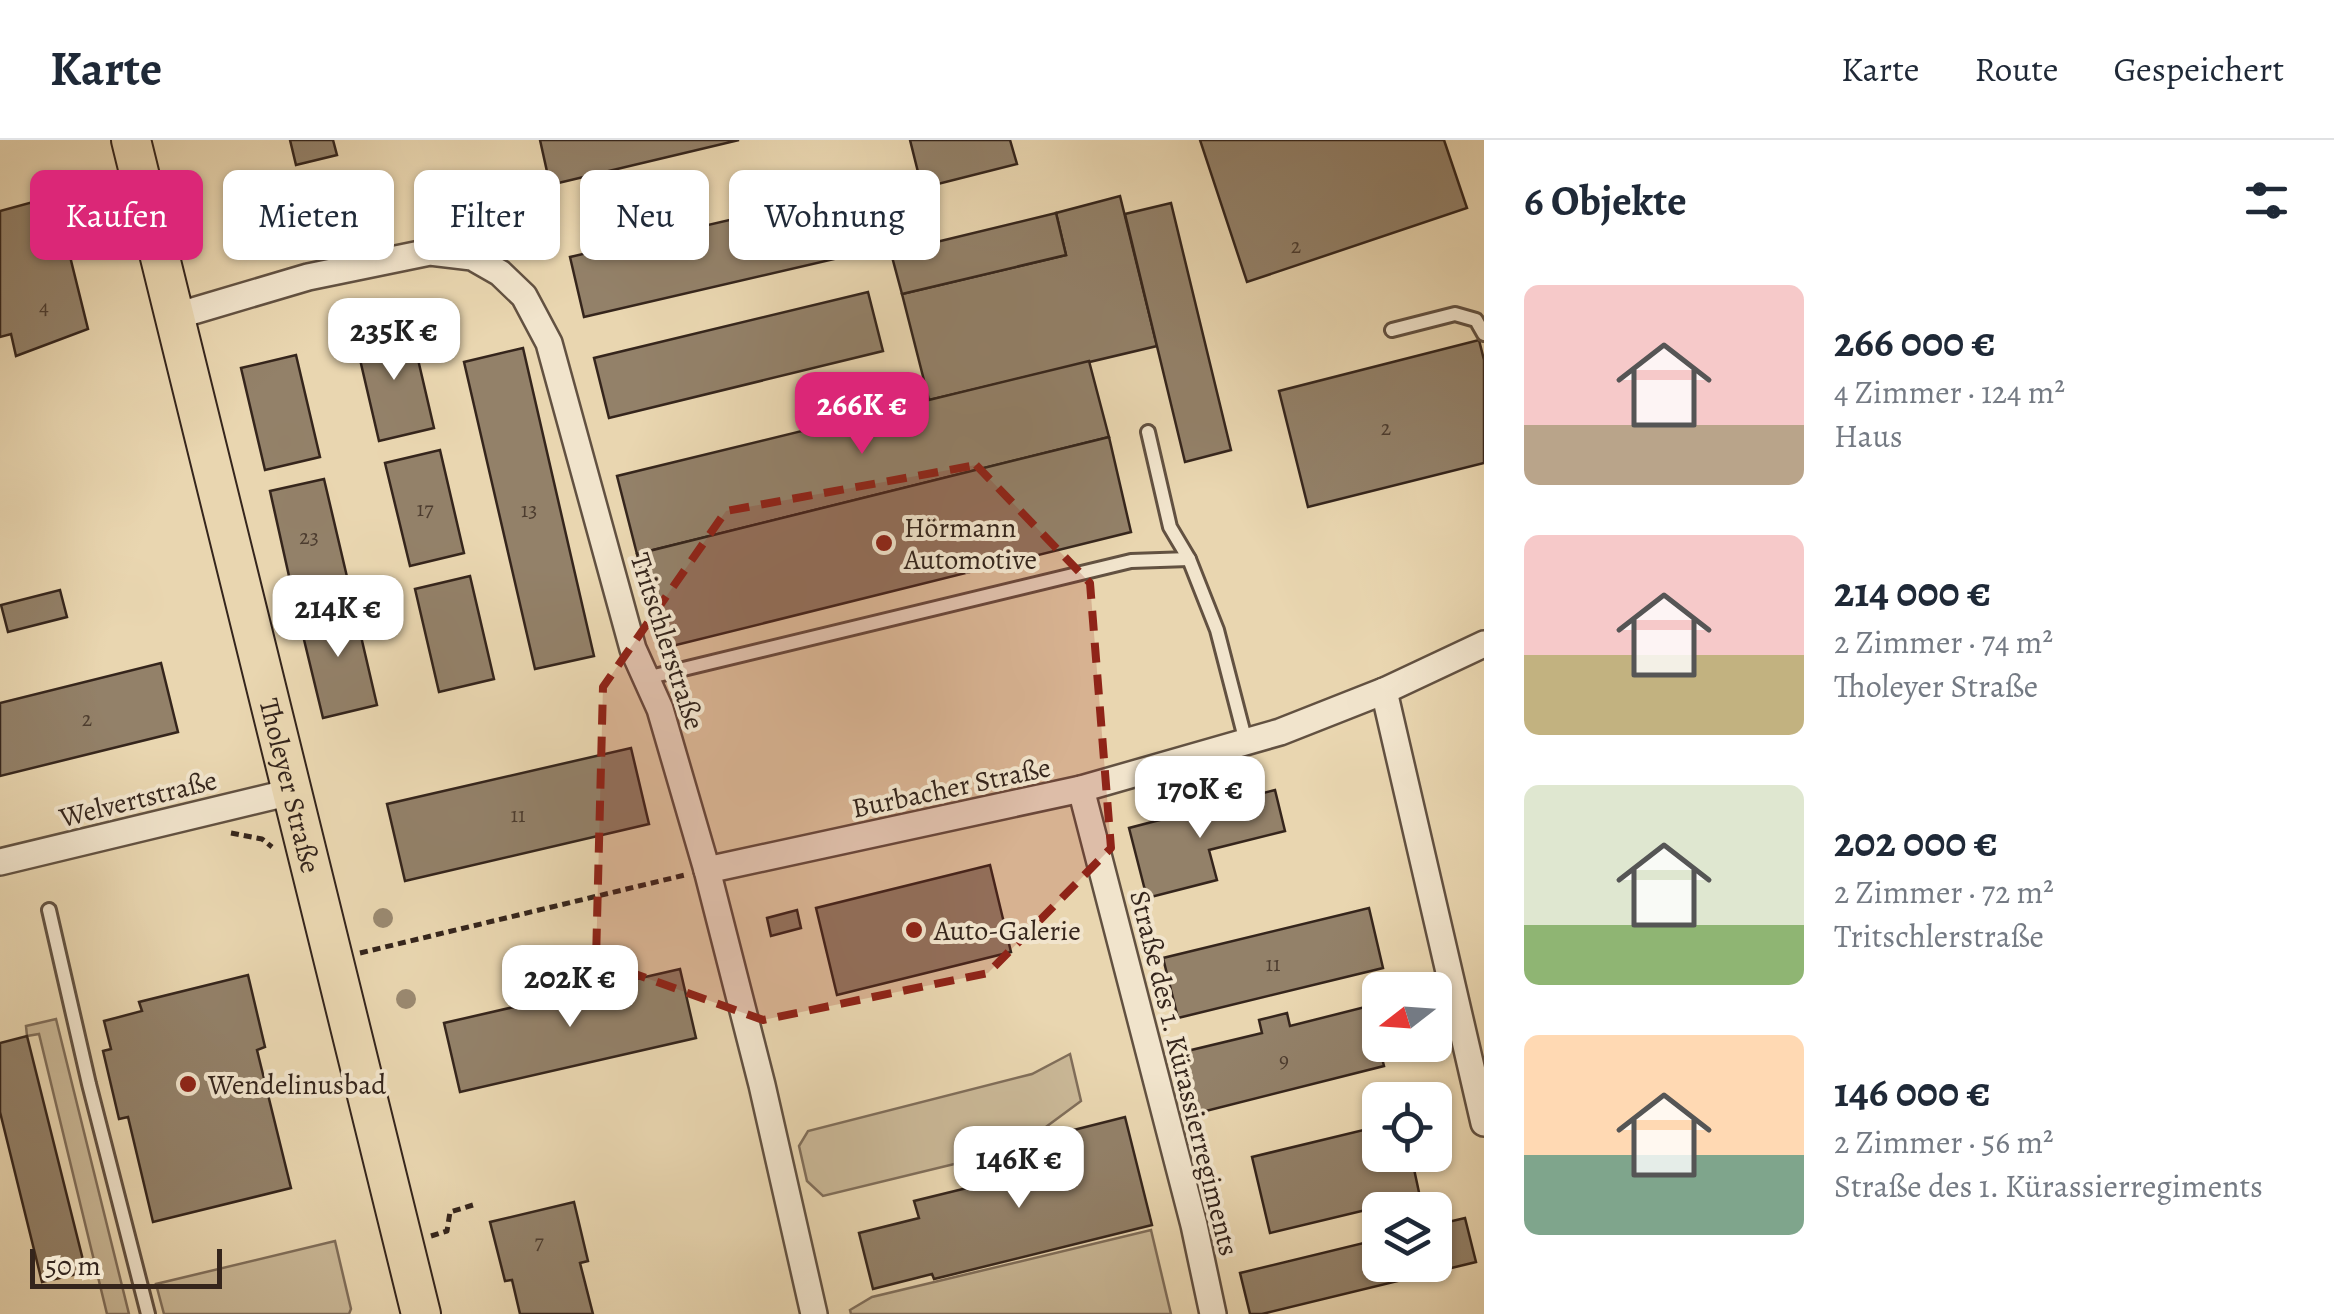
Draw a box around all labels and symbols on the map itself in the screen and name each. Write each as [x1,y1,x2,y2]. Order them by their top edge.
house number: 2 [1291,231,1301,261]
house number: 4 [39,292,49,322]
pin: 235K € [313,298,475,383]
pin: 266K € [781,372,943,457]
house number: 2 [1381,413,1391,443]
house number: 17 [417,494,434,524]
house number: 13 [521,495,537,525]
place label: Hörmann Automotive [903,509,1037,579]
house number: 23 [299,522,319,552]
marker: Hörmann Automotive [873,532,895,554]
street label: Tritschlerstraße [621,548,713,734]
pin: 214K € [257,575,419,660]
street label: Tholeyer Straße [250,695,329,877]
house number: 2 [82,704,92,734]
street label: Burbacher Straße [848,748,1054,828]
pin: 170K € [1119,756,1281,841]
street label: Welvertstraße [55,761,221,837]
house number: 11 [510,800,526,830]
street label: Straße des 1. Kürassierregiments [1120,887,1248,1260]
place label: Auto-Galerie [933,912,1081,950]
marker: Auto-Galerie [903,919,925,941]
pin: 202K € [489,945,651,1030]
house number: 11 [1265,949,1281,979]
north arrow [1362,972,1452,1062]
house number: 9 [1279,1045,1289,1075]
place label: Wendelinusbad [207,1066,387,1104]
marker: Wendelinusbad [177,1073,199,1095]
pin: 146K € [938,1126,1100,1211]
house number: 7 [534,1227,544,1257]
scale bar [30,1244,222,1288]

